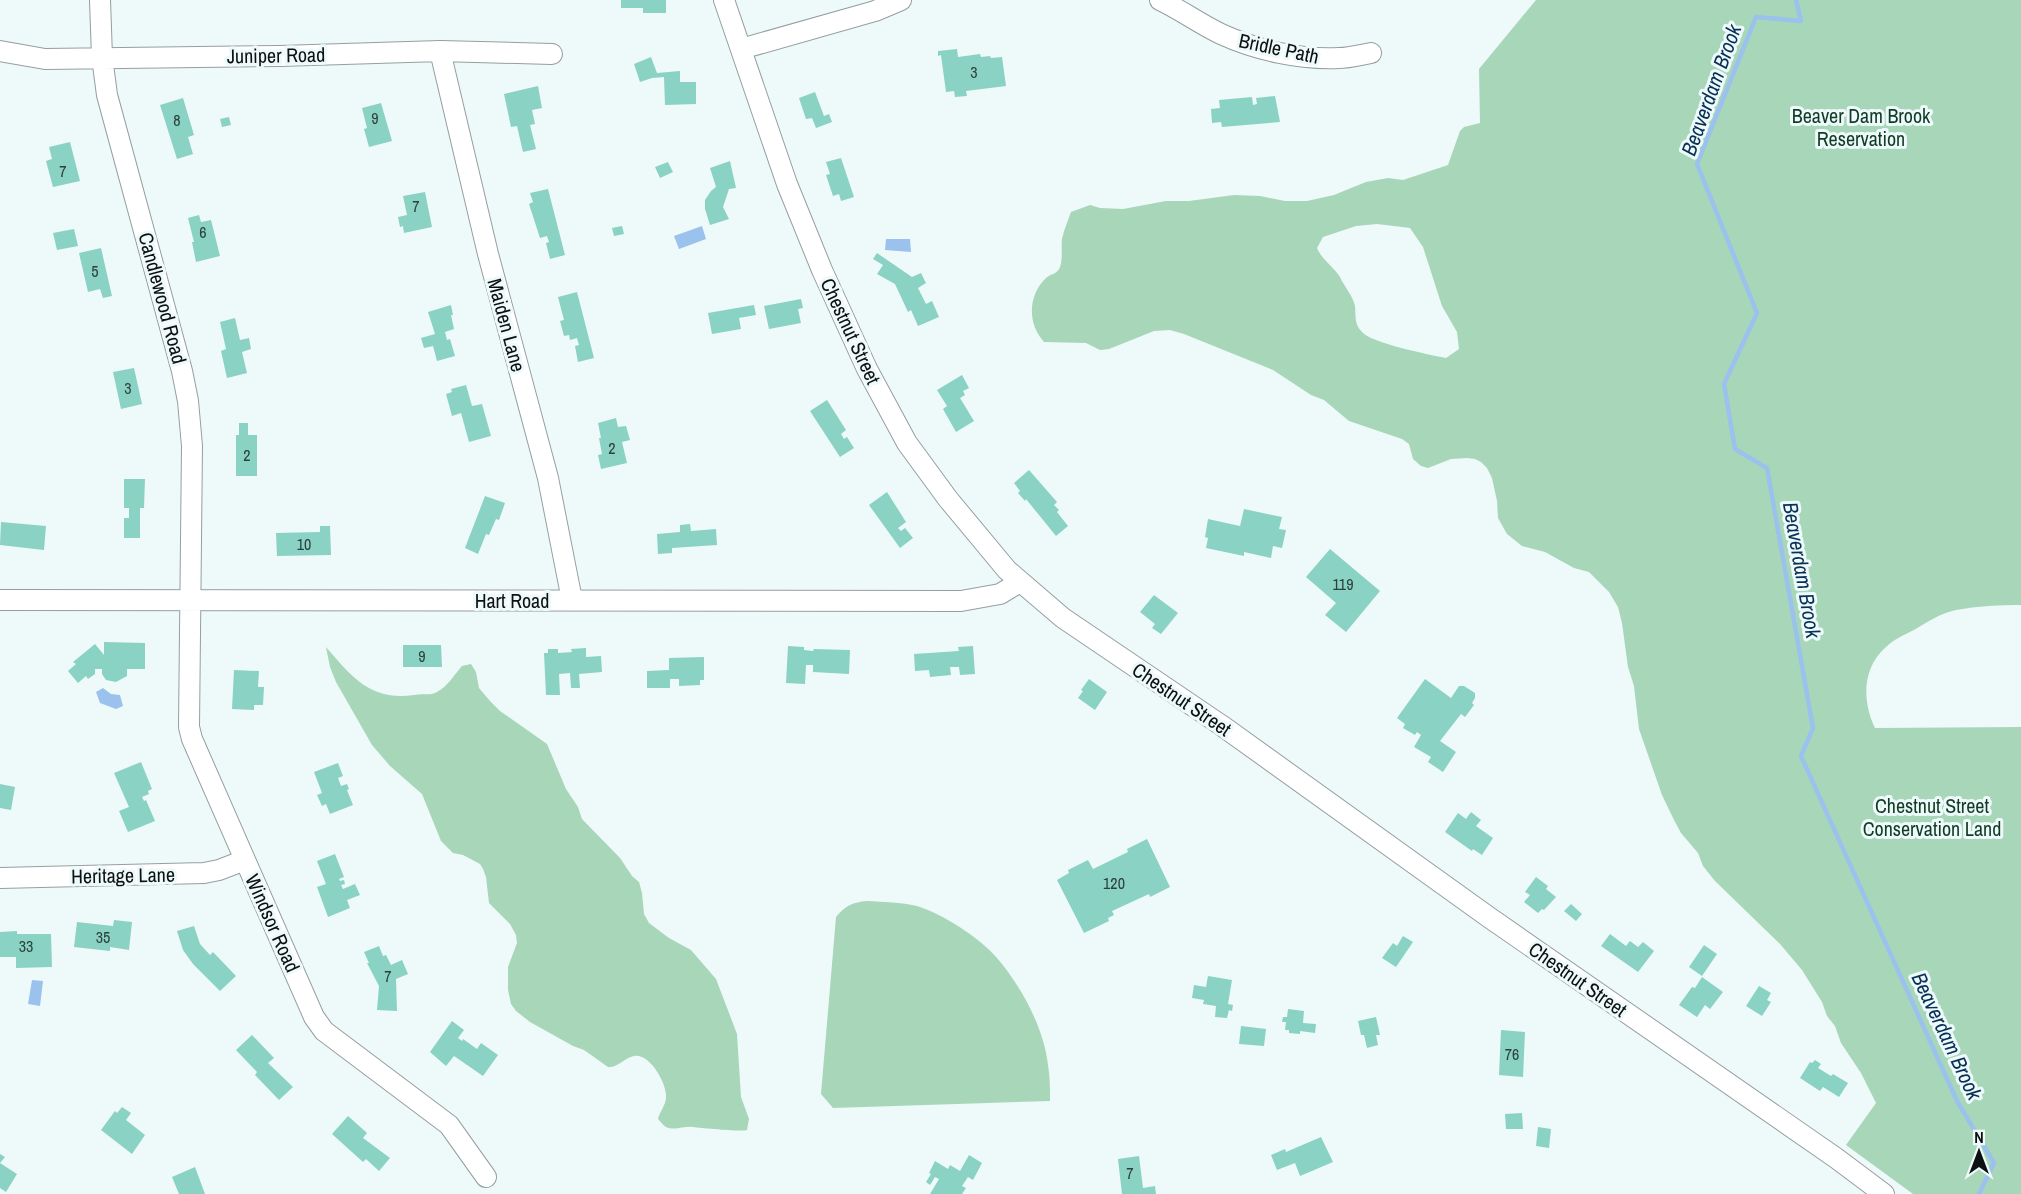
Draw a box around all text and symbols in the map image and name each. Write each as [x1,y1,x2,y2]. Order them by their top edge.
water label: Beaverdam Brook [1674,19,1749,160]
street label: Bridle Path [1237,26,1321,70]
street label: Juniper Road [227,41,325,69]
house number: 3 [970,61,978,83]
park label: Beaver Dam Brook Reservation [1792,102,1931,152]
house number: 9 [371,107,379,129]
house number: 8 [173,109,181,131]
house number: 7 [59,160,67,182]
house number: 7 [412,195,420,217]
house number: 6 [199,221,207,243]
street label: Candlewood Road [132,229,194,367]
house number: 5 [91,260,99,282]
street label: Chestnut Street [815,274,888,389]
street label: Maiden Lane [482,275,532,375]
house number: 3 [124,377,132,399]
house number: 2 [608,437,616,459]
house number: 2 [243,444,251,466]
water label: Beaverdam Brook [1776,500,1828,642]
house number: 10 [297,533,311,555]
house number: 119 [1333,573,1353,595]
street label: Hart Road [475,587,549,614]
house number: 9 [418,645,426,667]
street label: Chestnut Street [1127,656,1237,742]
park label: Chestnut Street Conservation Land [1863,792,2001,842]
street label: Heritage Lane [71,861,175,889]
street label: Windsor Road [239,870,307,976]
house number: 120 [1103,872,1125,894]
house number: 35 [96,926,110,948]
house number: 33 [19,935,33,957]
street label: Chestnut Street [1524,935,1633,1023]
house number: 7 [384,965,392,987]
water label: Beaverdam Brook [1905,967,1990,1106]
house number: 76 [1505,1043,1519,1065]
north arrow [1949,1122,2009,1182]
text: N [1974,1126,1984,1148]
house number: 7 [1126,1162,1134,1184]

